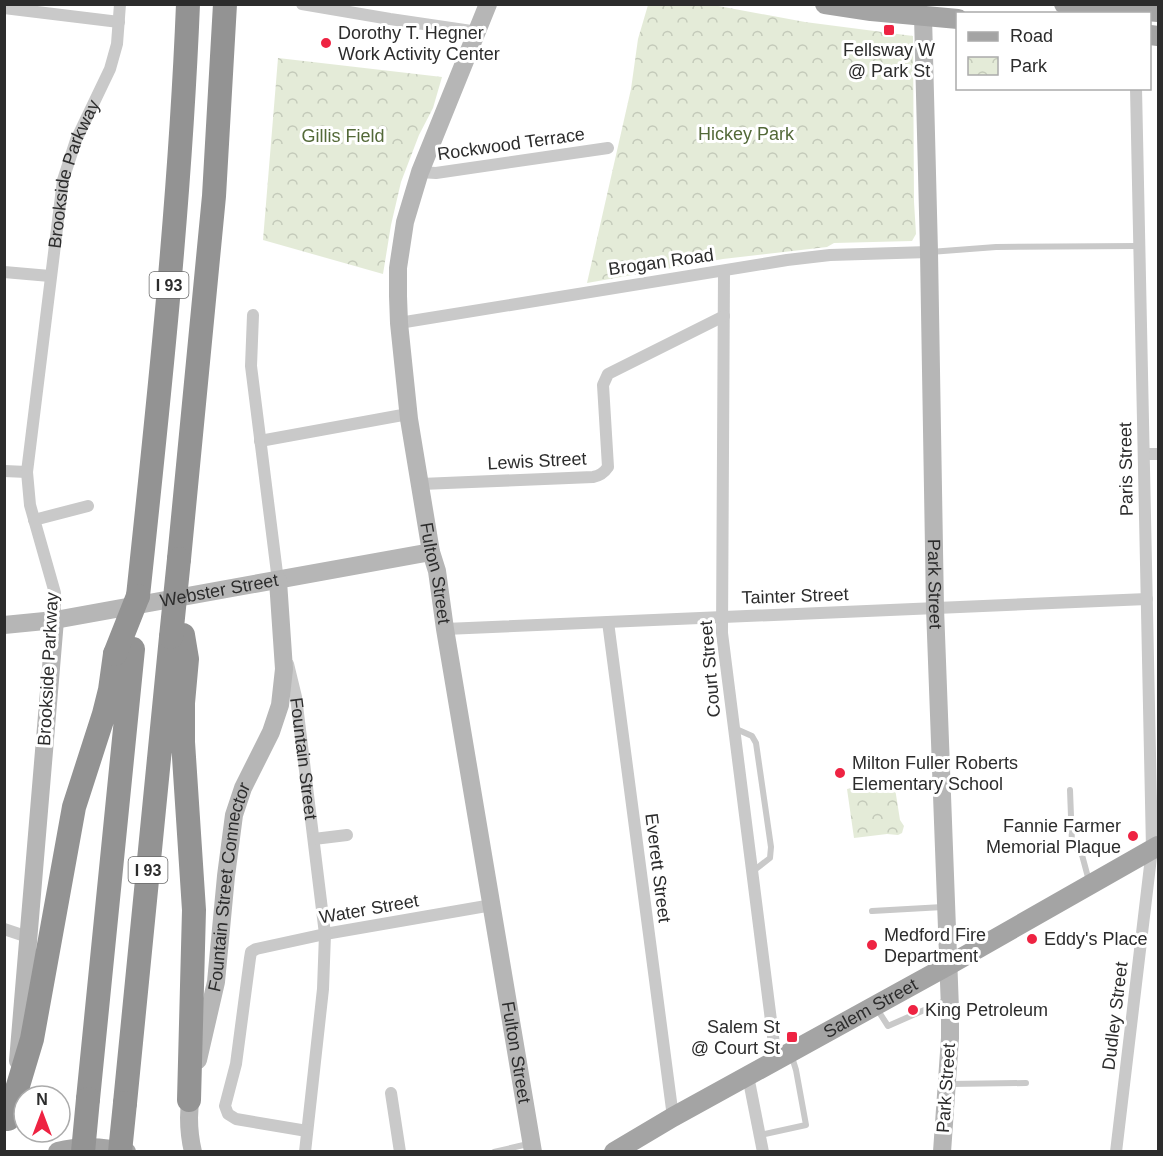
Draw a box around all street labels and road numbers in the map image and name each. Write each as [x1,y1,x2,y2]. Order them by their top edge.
street label: Brookside Parkway [45,97,104,250]
street label: Rockwood Terrace [436,124,586,164]
street label: Brogan Road [607,245,715,279]
road number: I 93 [150,272,188,298]
street label: Paris Street [1115,422,1137,516]
street label: Lewis Street [487,448,587,474]
street label: Fulton Street [416,521,454,625]
street label: Park Street [924,539,946,629]
street label: Webster Street [158,570,280,611]
street label: Tainter Street [741,584,849,608]
street label: Brookside Parkway [34,592,62,746]
street label: Court Street [696,620,724,718]
street label: Fountain Street [286,696,321,821]
street label: Fountain Street Connector [204,779,254,994]
street label: Everett Street [641,812,675,924]
road number: I 93 [128,857,168,883]
street label: Water Street [318,890,420,928]
street label: Dudley Street [1098,961,1132,1071]
street label: Salem Street [820,974,921,1042]
street label: Fulton Street [498,1000,535,1105]
street label: Park Street [933,1042,959,1134]

